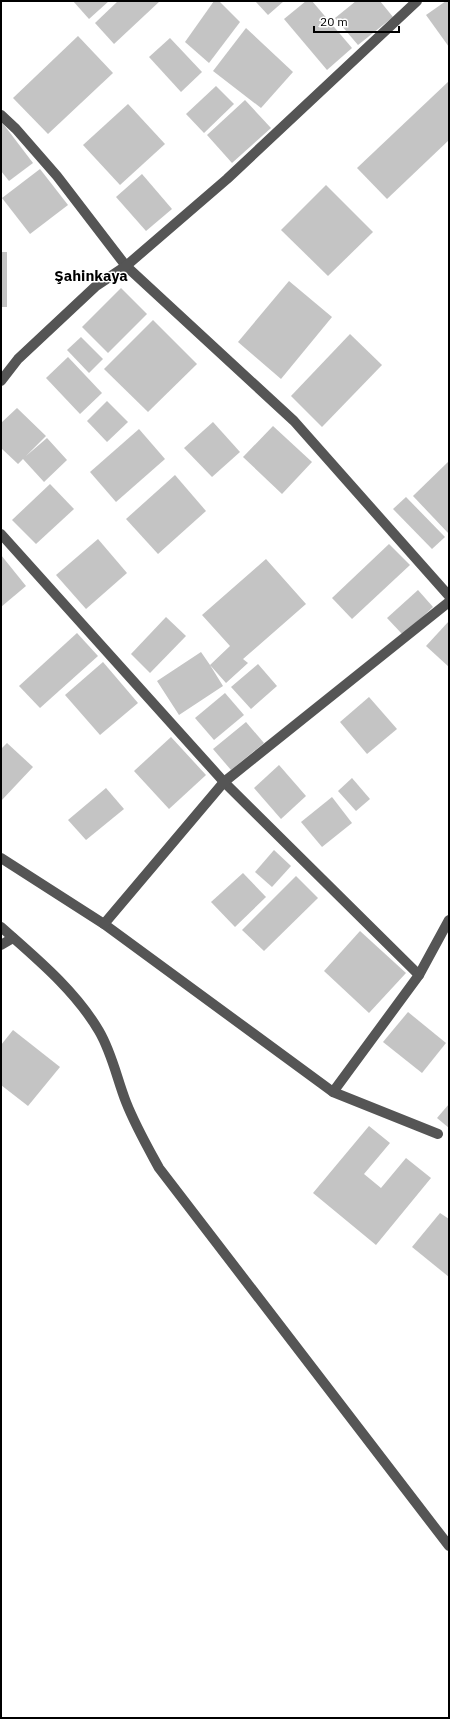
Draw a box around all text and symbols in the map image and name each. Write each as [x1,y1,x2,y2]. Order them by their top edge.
scale bar [314,8,399,34]
text: 20 m [320,14,348,29]
district label: Şahinkaya [54,266,128,285]

